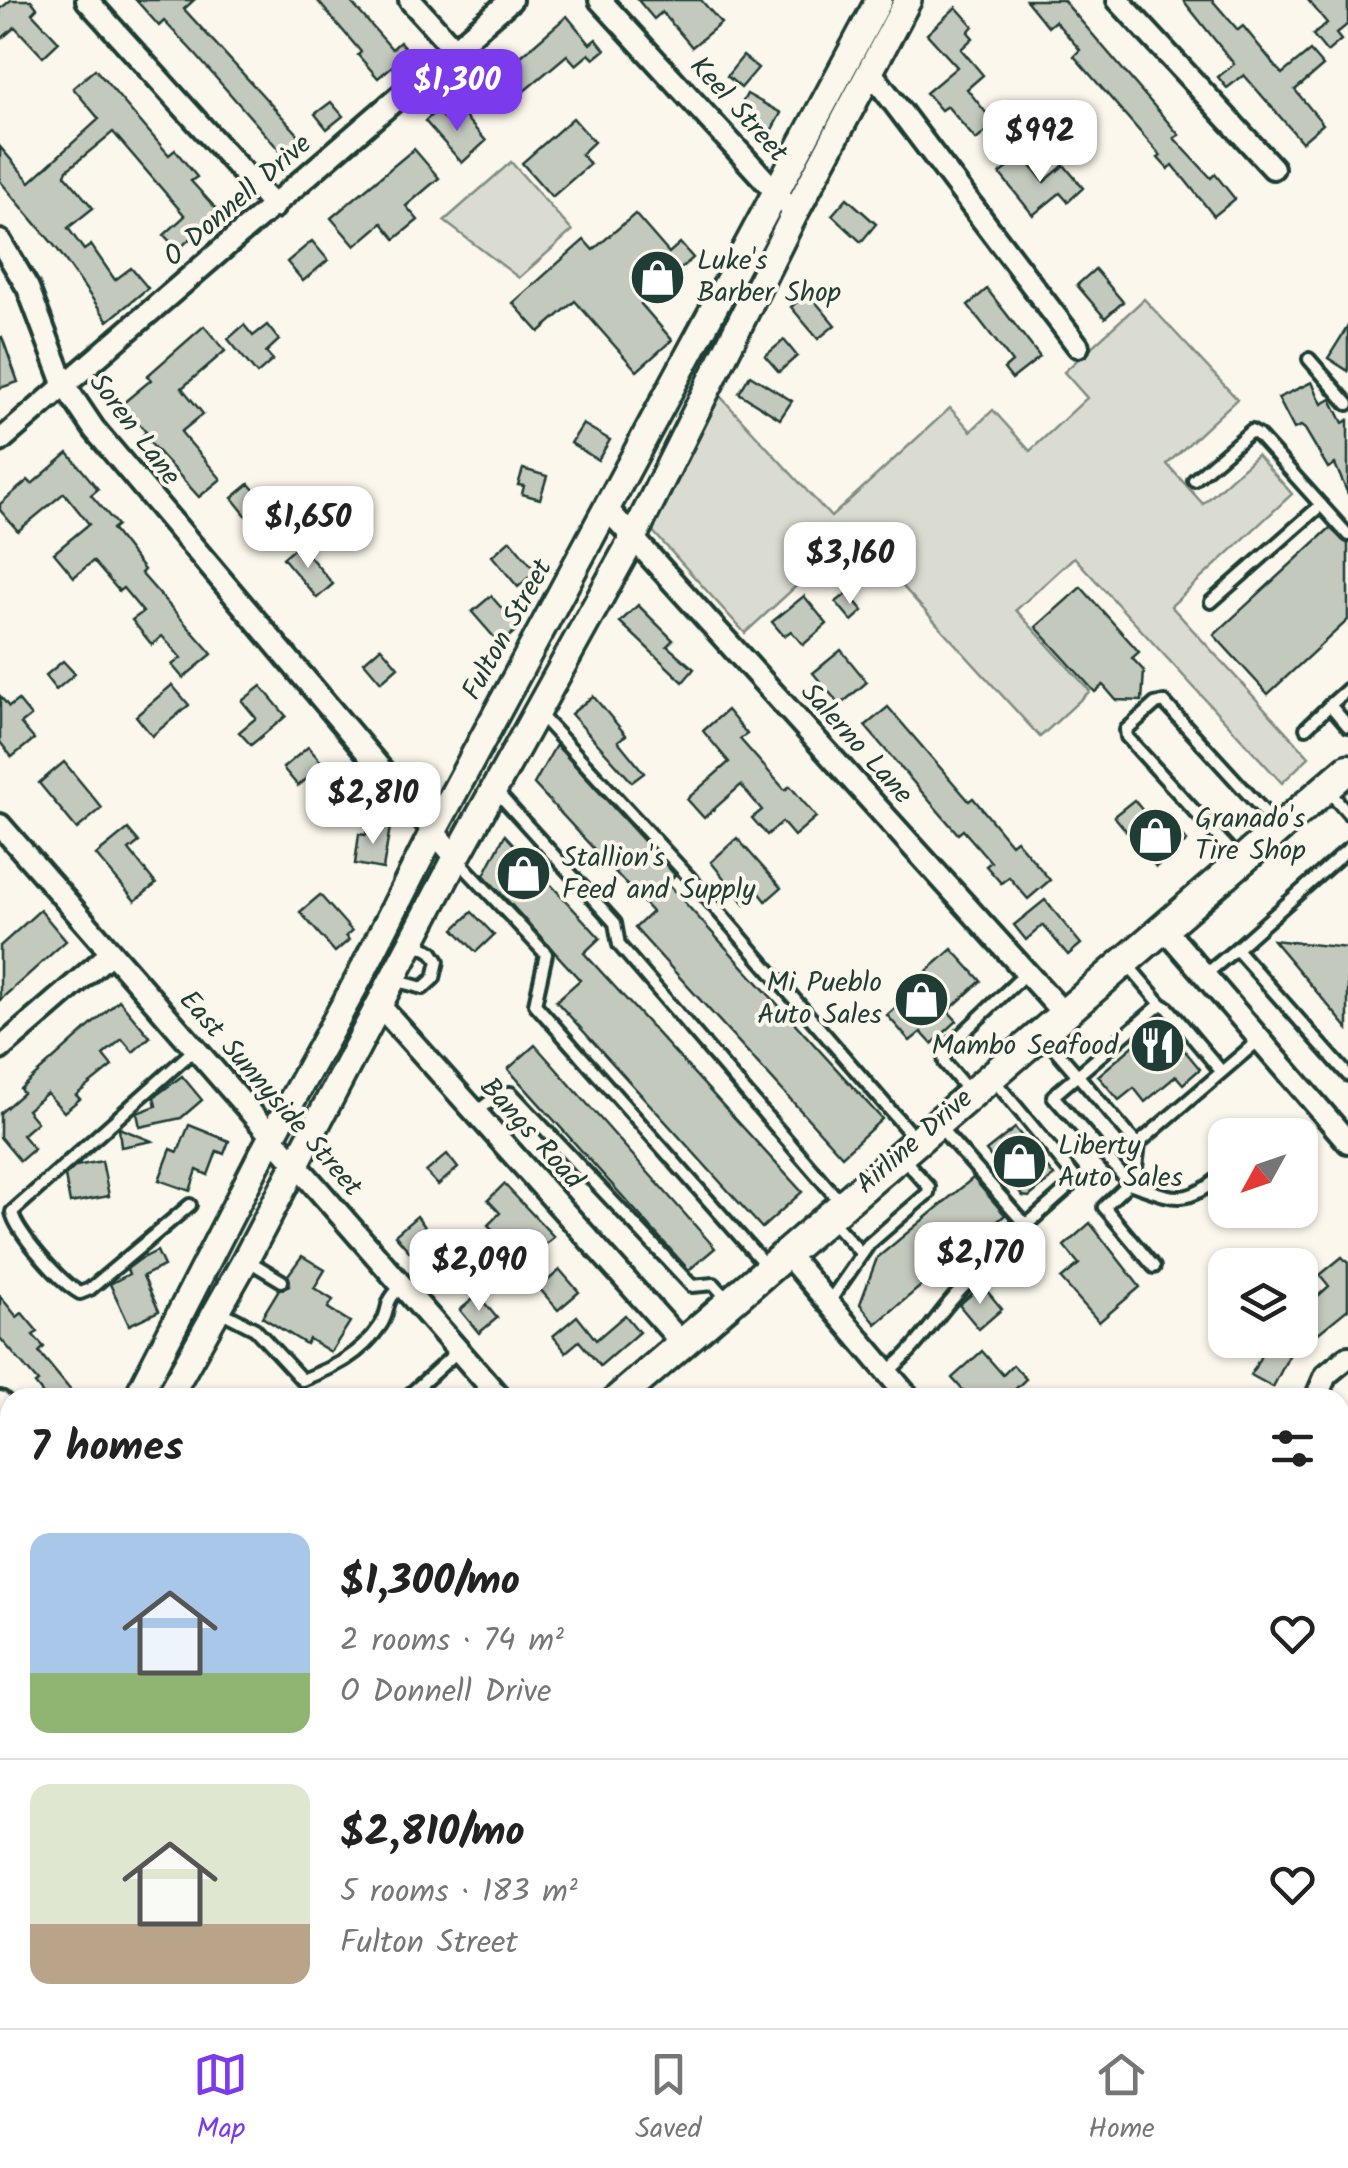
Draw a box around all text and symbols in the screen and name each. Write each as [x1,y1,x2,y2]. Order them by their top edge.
street label: Keel Street [677,46,799,175]
pin: $1,300 [376,49,538,134]
text: $1,300 [413,56,501,107]
pin: $992 [981,100,1099,185]
text: $992 [1005,107,1075,158]
street label: O Donnell Drive [153,123,323,279]
place label: Luke's Barber Shop [697,239,841,316]
shop icon: Luke's Barber Shop [628,247,688,307]
street label: Soren Lane [76,364,192,496]
pin: $1,650 [227,486,389,571]
text: $1,650 [265,493,351,544]
pin: $3,160 [769,522,931,607]
text: $3,160 [806,529,894,580]
street label: Fulton Street [451,550,566,709]
street label: Salerno Lane [789,673,924,816]
pin: $2,810 [292,762,454,847]
text: $2,810 [328,769,418,820]
place label: Granado's Tire Shop [1195,797,1306,874]
shop icon: Granado's Tire Shop [1126,805,1186,865]
place label: Stallion's Feed and Supply [562,836,756,913]
shop icon: Stallion's Feed and Supply [493,844,553,904]
place label: Mi Pueblo Auto Sales [757,961,882,1038]
shop icon: Mi Pueblo Auto Sales [891,969,951,1029]
street label: East Sunnyside Street [167,980,374,1209]
restaurant icon: Mambo Seafood [1127,1016,1187,1076]
place label: Mambo Seafood [931,1024,1119,1069]
street label: Bangs Road [468,1067,595,1201]
street label: Airline Drive [846,1078,984,1206]
north arrow [1208,1118,1318,1228]
map controls [1208,1118,1318,1358]
place label: Liberty Auto Sales [1058,1124,1183,1201]
shop icon: Liberty Auto Sales [989,1132,1049,1192]
pin: $2,170 [899,1222,1061,1307]
pin: $2,090 [398,1229,560,1314]
text: $2,170 [936,1229,1024,1280]
text: $2,090 [431,1236,527,1287]
button: layers [1208,1248,1318,1358]
text: 7 homes [30,1415,183,1482]
icon: filters [1265,1421,1320,1476]
text: $1,300/mo [340,1549,520,1616]
icon: home [110,1573,230,1693]
icon: heart [1265,1606,1320,1661]
text: 2 rooms · 74 m² [340,1616,564,1667]
text: O Donnell Drive [340,1667,551,1718]
text: $2,810/mo [340,1800,525,1867]
icon: home [110,1824,230,1944]
icon: heart [1265,1857,1320,1912]
text: 5 rooms · 183 m² [340,1867,578,1918]
text: Fulton Street [340,1918,518,1969]
tab: Map [193,2047,248,2152]
tab: Saved [635,2047,702,2152]
tab: Home [1088,2047,1155,2152]

